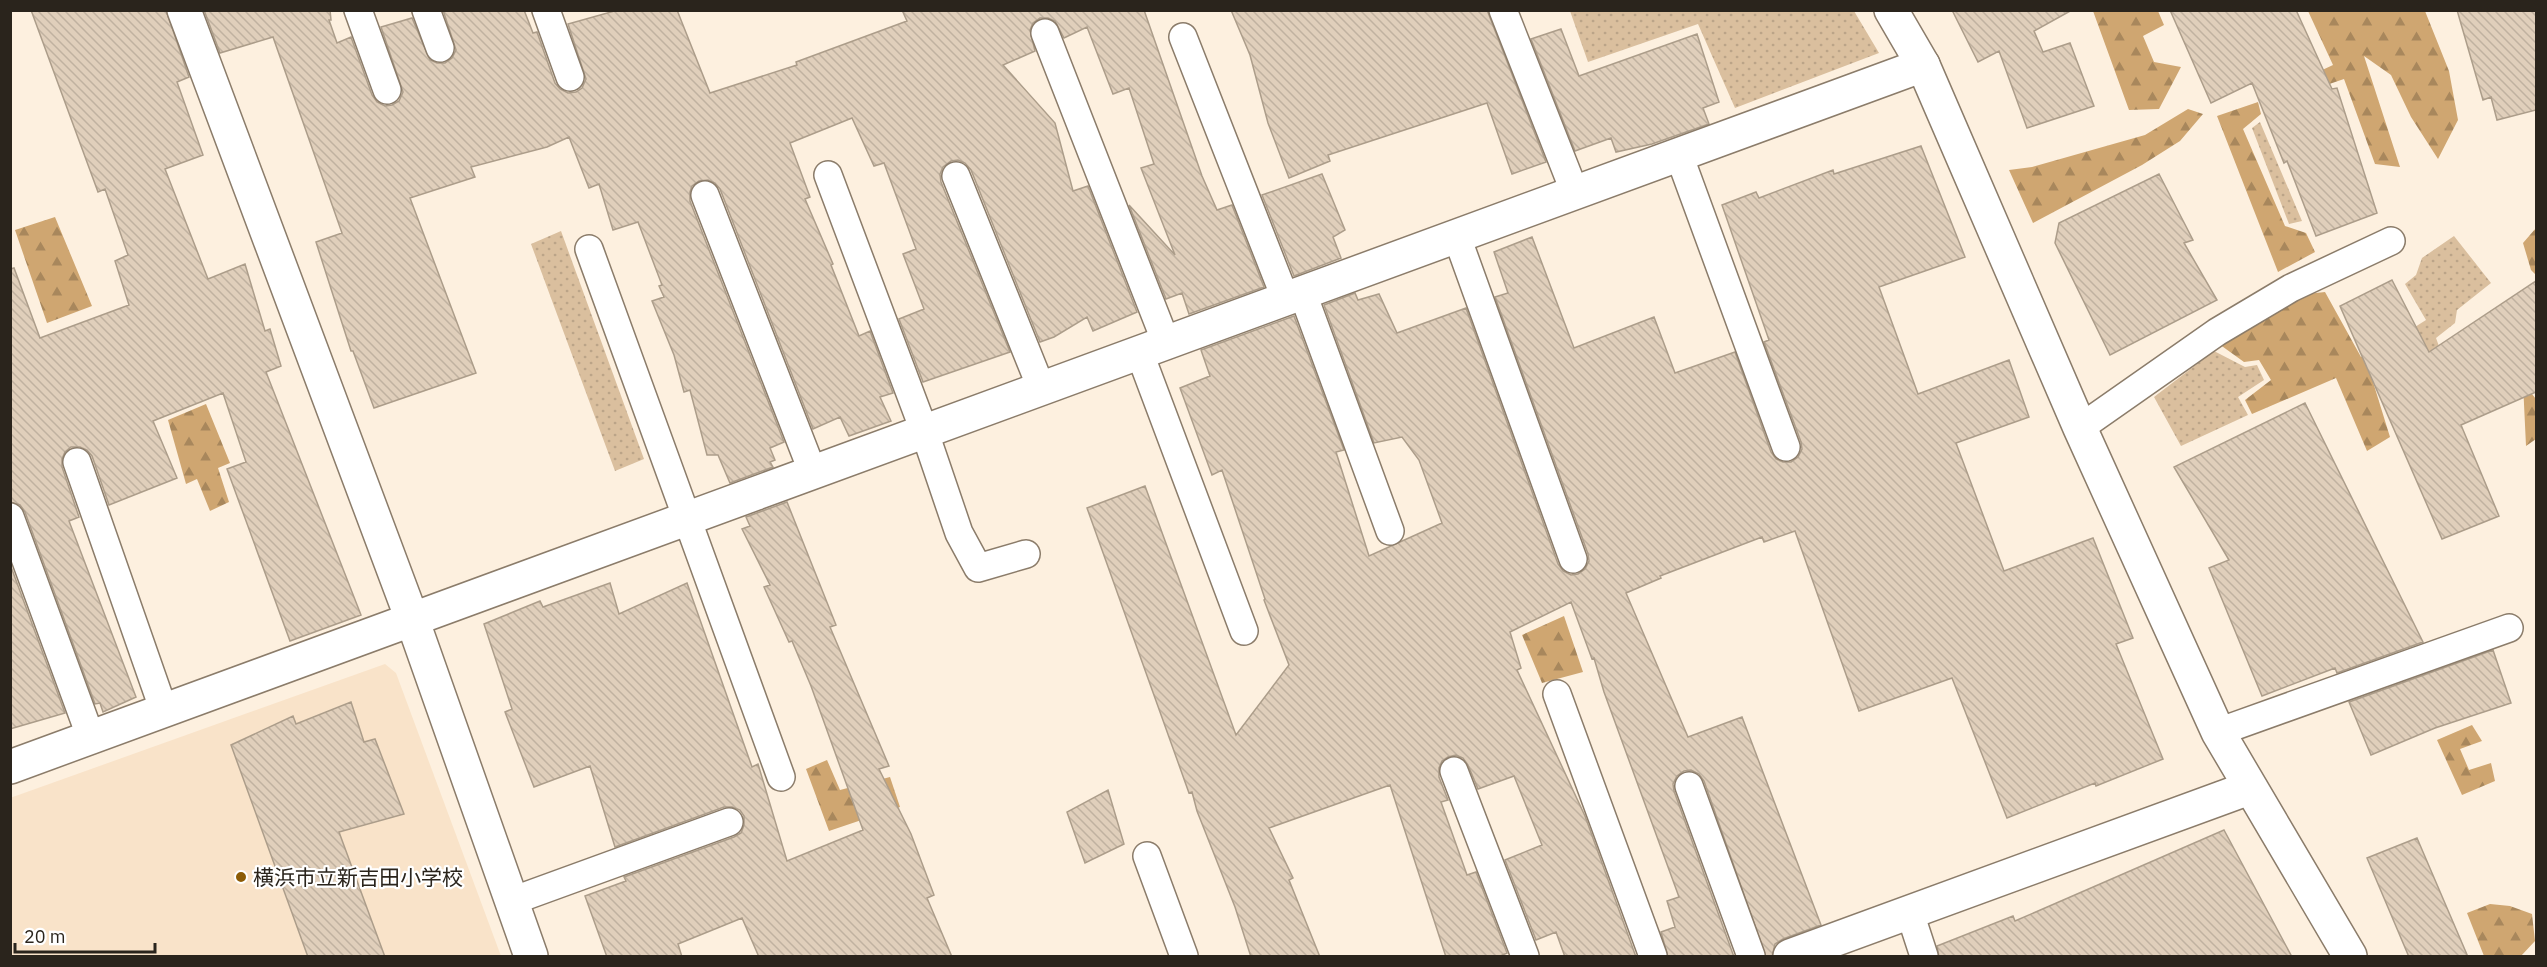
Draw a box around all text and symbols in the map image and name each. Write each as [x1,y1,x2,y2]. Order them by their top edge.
place label: 横浜市立新吉田小学校 [253,863,463,891]
marker: 横浜市立新吉田小学校 [234,870,248,884]
scale bar [15,916,154,954]
text: 20 m [24,925,66,948]

